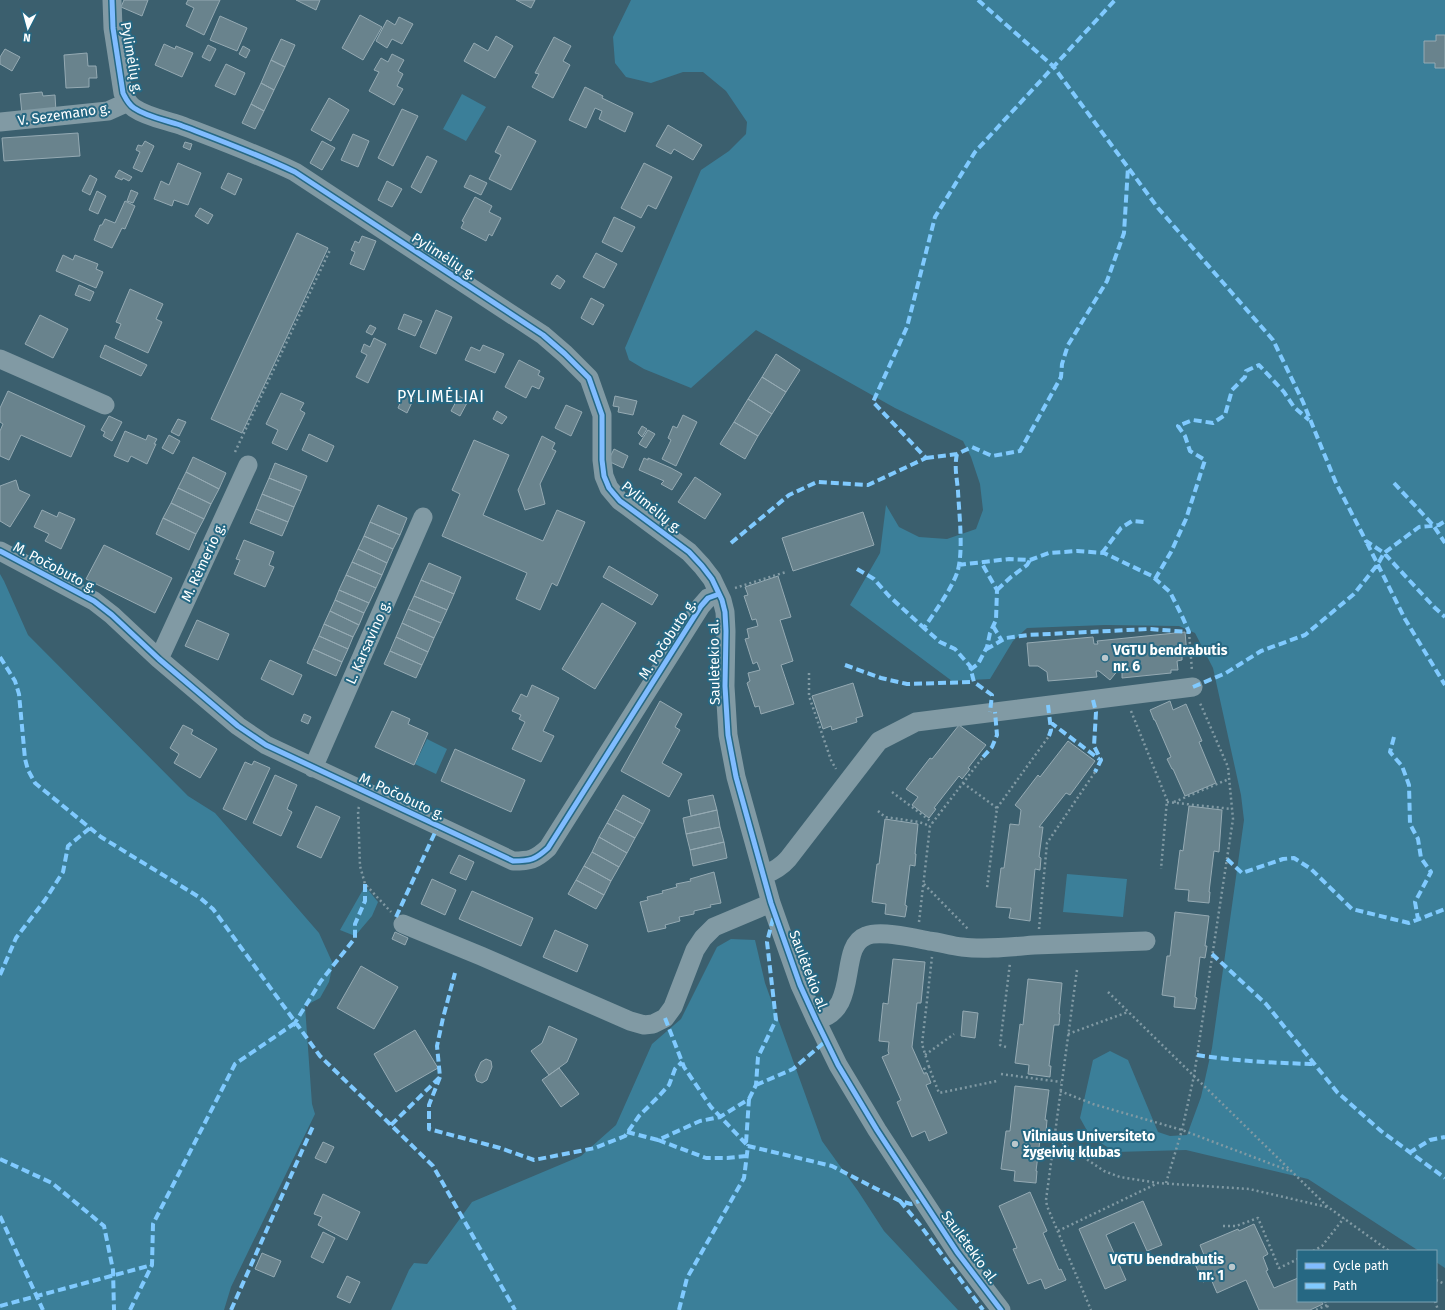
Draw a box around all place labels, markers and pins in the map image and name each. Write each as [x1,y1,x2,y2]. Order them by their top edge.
place label: VGTU bendrabutis nr. 6 [1112,642,1228,675]
marker: VGTU bendrabutis nr. 6 [1100,653,1110,663]
place label: Vilniaus Universiteto žygeivių klubas [1022,1128,1155,1161]
marker: Vilniaus Universiteto žygeivių klubas [1010,1139,1020,1149]
place label: VGTU bendrabutis nr. 1 [1109,1251,1224,1284]
marker: VGTU bendrabutis nr. 1 [1227,1262,1237,1272]

